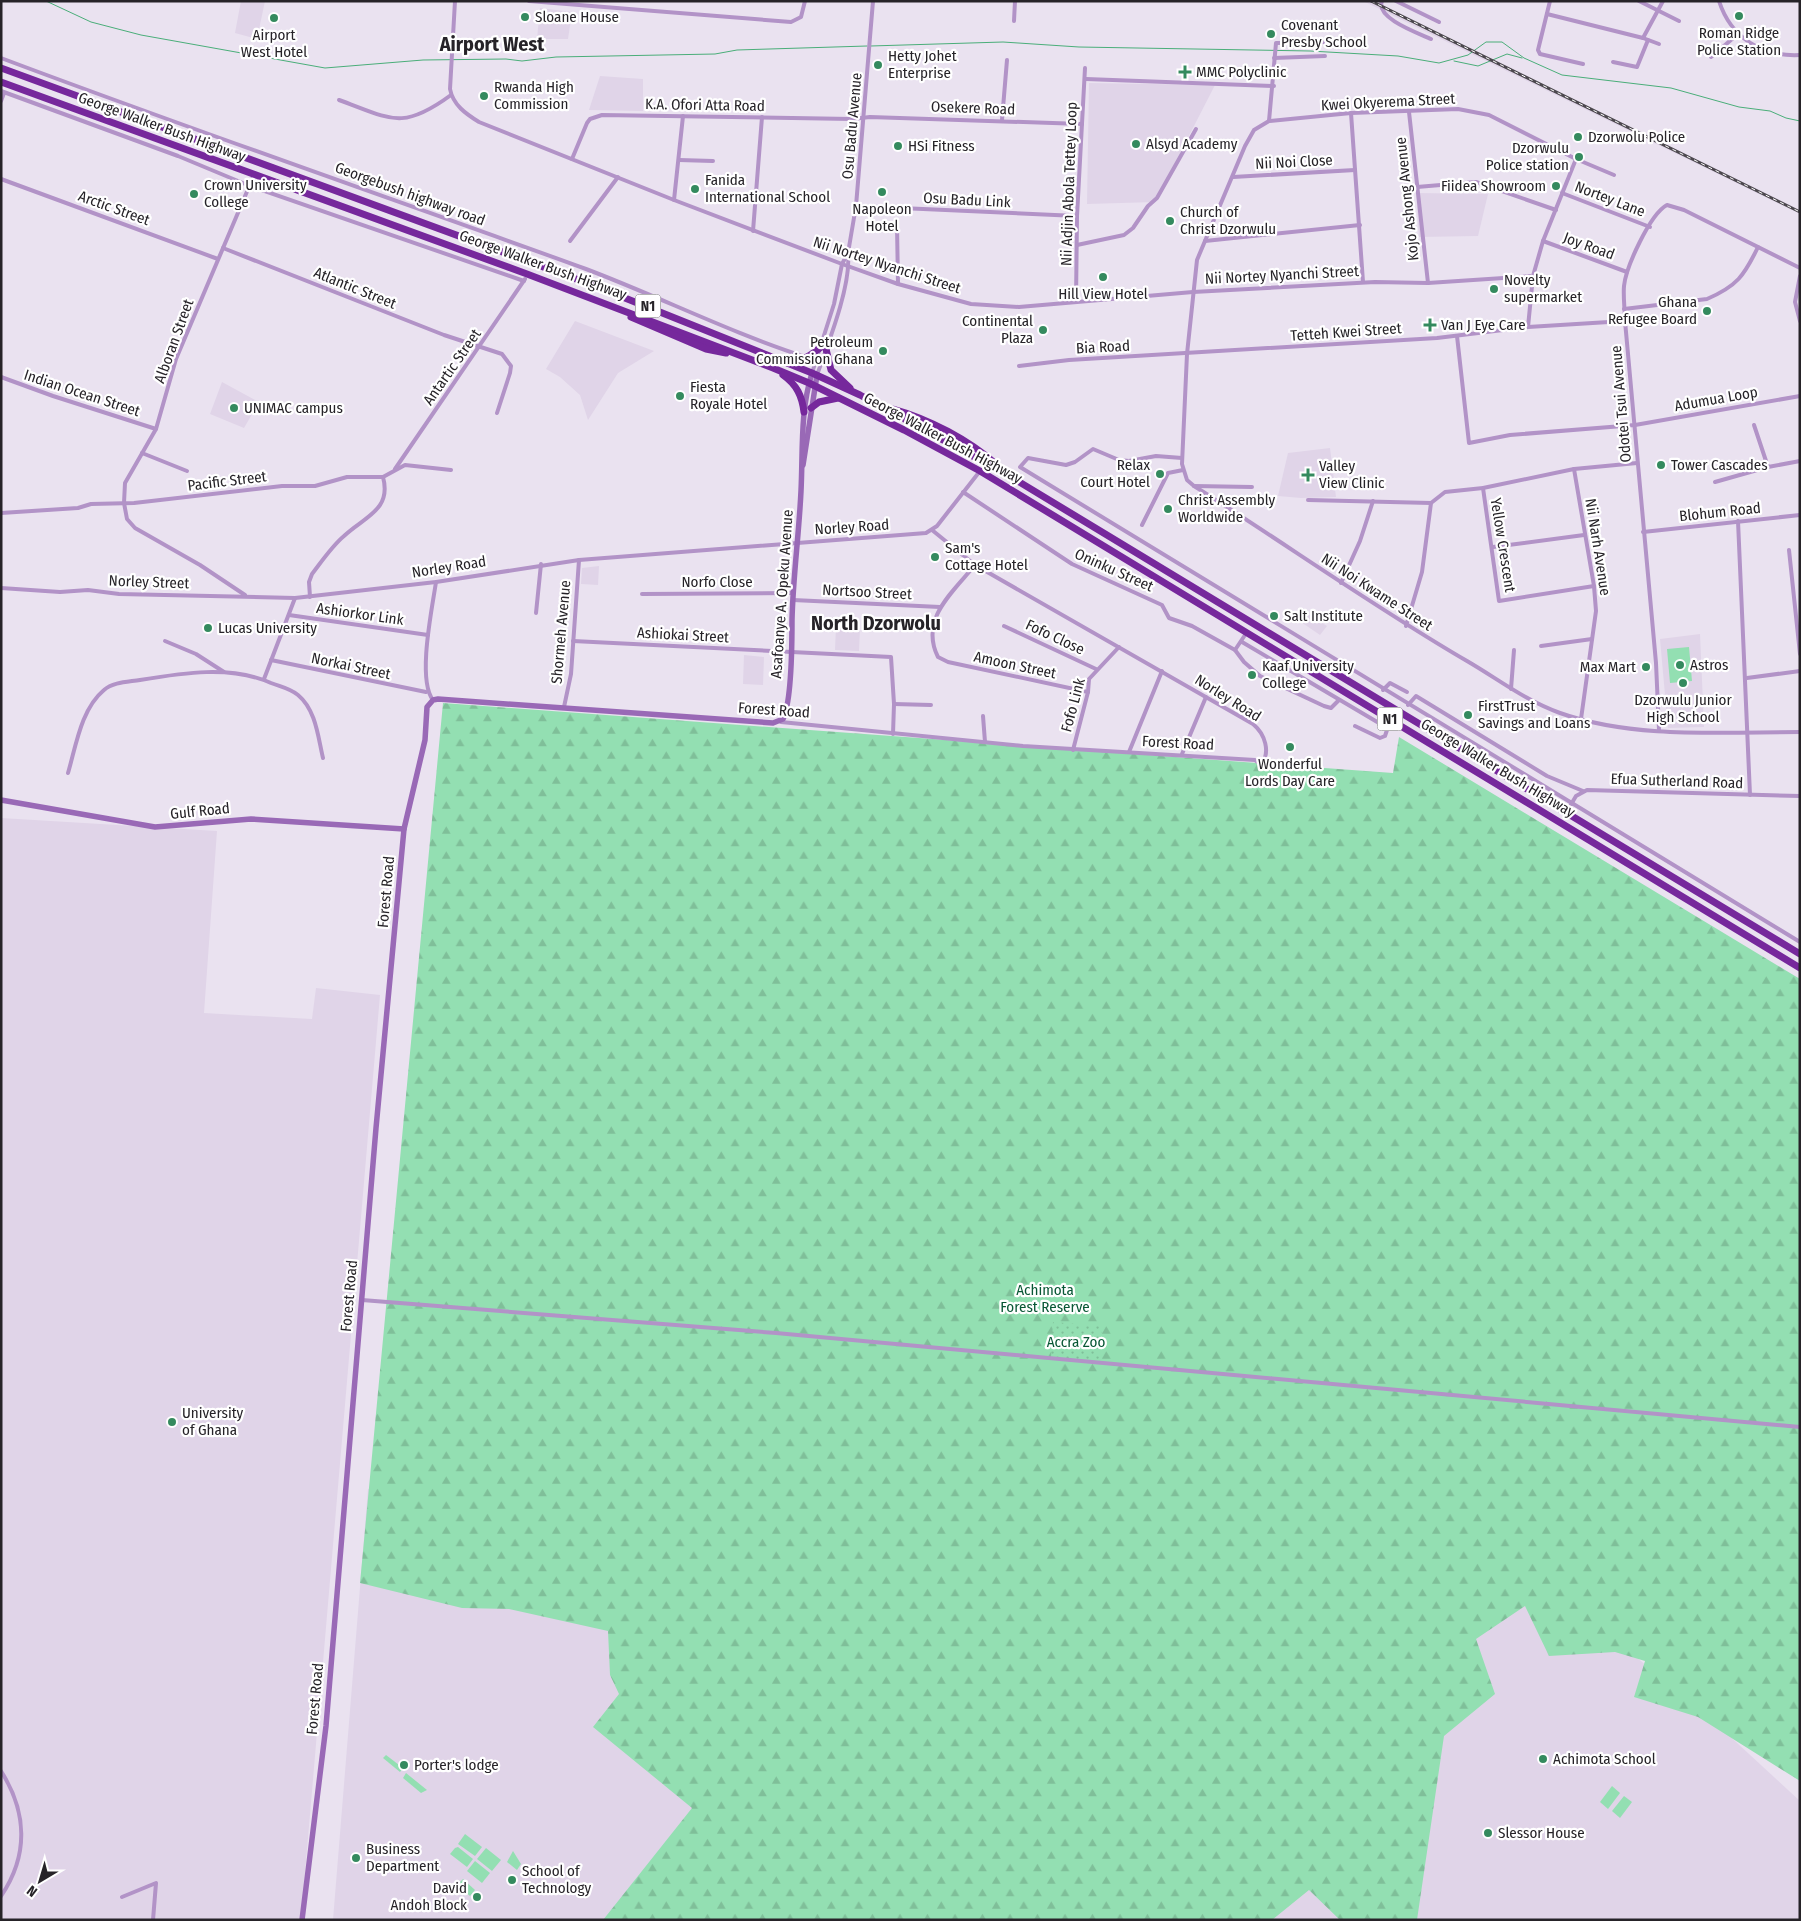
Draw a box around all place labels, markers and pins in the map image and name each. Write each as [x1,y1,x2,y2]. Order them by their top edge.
place label: Sloane House [535,8,619,26]
marker: Roman Ridge Police Station [1733,10,1745,22]
marker: Sloane House [519,11,531,23]
marker: Airport West Hotel [268,12,280,24]
place label: Covenant Presby School [1281,16,1367,51]
place label: Roman Ridge Police Station [1697,24,1781,59]
place label: Airport West Hotel [241,26,307,61]
marker: Covenant Presby School [1265,28,1277,40]
place label: Hetty Johet Enterprise [888,47,957,82]
marker: Hetty Johet Enterprise [872,59,884,71]
place label: MMC Polyclinic [1196,63,1287,81]
marker: MMC Polyclinic [1178,65,1192,79]
place label: Rwanda High Commission [494,78,574,113]
marker: Rwanda High Commission [478,90,490,102]
place label: Dzorwolu Police [1588,128,1685,146]
marker: Dzorwolu Police [1572,131,1584,143]
place label: Alsyd Academy [1146,135,1238,153]
place label: HSi Fitness [908,137,975,155]
marker: Alsyd Academy [1130,138,1142,150]
place label: Dzorwulu Police station [1486,139,1569,174]
marker: HSi Fitness [892,140,904,152]
marker: Dzorwulu Police station [1573,151,1585,163]
place label: Fanida International School [705,171,830,206]
place label: Crown University College [204,176,307,211]
place label: Fiidea Showroom [1441,177,1546,195]
marker: Fiidea Showroom [1550,180,1562,192]
marker: Fanida International School [689,183,701,195]
marker: Napoleon Hotel [876,186,888,198]
marker: Crown University College [188,188,200,200]
place label: Napoleon Hotel [852,200,912,235]
place label: Church of Christ Dzorwulu [1180,203,1276,238]
marker: Church of Christ Dzorwulu [1164,215,1176,227]
marker: Hill View Hotel [1097,271,1109,283]
place label: Novelty supermarket [1504,271,1582,306]
marker: Novelty supermarket [1488,283,1500,295]
place label: Hill View Hotel [1058,285,1148,303]
place label: Ghana Refugee Board [1608,293,1697,328]
marker: Ghana Refugee Board [1701,305,1713,317]
place label: Continental Plaza [962,312,1033,347]
place label: Van J Eye Care [1441,316,1526,334]
marker: Van J Eye Care [1423,318,1437,332]
marker: Continental Plaza [1037,324,1049,336]
place label: Petroleum Commission Ghana [756,333,873,368]
marker: Petroleum Commission Ghana [877,345,889,357]
place label: Fiesta Royale Hotel [690,378,767,413]
marker: Fiesta Royale Hotel [674,390,686,402]
place label: UNIMAC campus [244,399,343,417]
marker: UNIMAC campus [228,402,240,414]
place label: Relax Court Hotel [1080,456,1150,491]
place label: Tower Cascades [1671,456,1768,474]
place label: Valley View Clinic [1319,457,1385,492]
marker: Tower Cascades [1655,459,1667,471]
marker: Relax Court Hotel [1154,468,1166,480]
marker: Valley View Clinic [1301,468,1315,482]
place label: Christ Assembly Worldwide [1178,491,1276,526]
marker: Christ Assembly Worldwide [1162,503,1174,515]
place label: Sam's Cottage Hotel [945,539,1028,574]
marker: Sam's Cottage Hotel [929,551,941,563]
place label: Salt Institute [1284,607,1363,625]
marker: Salt Institute [1268,610,1280,622]
place label: Lucas University [218,619,317,637]
marker: Lucas University [202,622,214,634]
place label: Astros [1690,656,1728,674]
place label: Kaaf University College [1262,657,1354,692]
place label: Max Mart [1580,658,1636,676]
marker: Astros [1674,659,1686,671]
marker: Max Mart [1640,661,1652,673]
marker: Kaaf University College [1246,669,1258,681]
marker: Dzorwulu Junior High School [1677,677,1689,689]
place label: Dzorwulu Junior High School [1634,691,1732,726]
place label: FirstTrust Savings and Loans [1478,697,1590,732]
marker: FirstTrust Savings and Loans [1462,709,1474,721]
marker: Wonderful Lords Day Care [1284,741,1296,753]
place label: Wonderful Lords Day Care [1245,755,1335,790]
place label: University of Ghana [182,1404,244,1439]
marker: University of Ghana [166,1416,178,1428]
place label: Achimota School [1553,1750,1656,1768]
marker: Achimota School [1537,1753,1549,1765]
place label: Porter's lodge [414,1756,499,1774]
marker: Porter's lodge [398,1759,410,1771]
place label: Slessor House [1498,1824,1585,1842]
marker: Slessor House [1482,1827,1494,1839]
place label: Business Department [366,1840,439,1875]
marker: Business Department [350,1852,362,1864]
place label: School of Technology [522,1862,591,1897]
marker: School of Technology [506,1874,518,1886]
place label: David Andoh Block [390,1879,467,1914]
marker: David Andoh Block [471,1891,483,1903]

